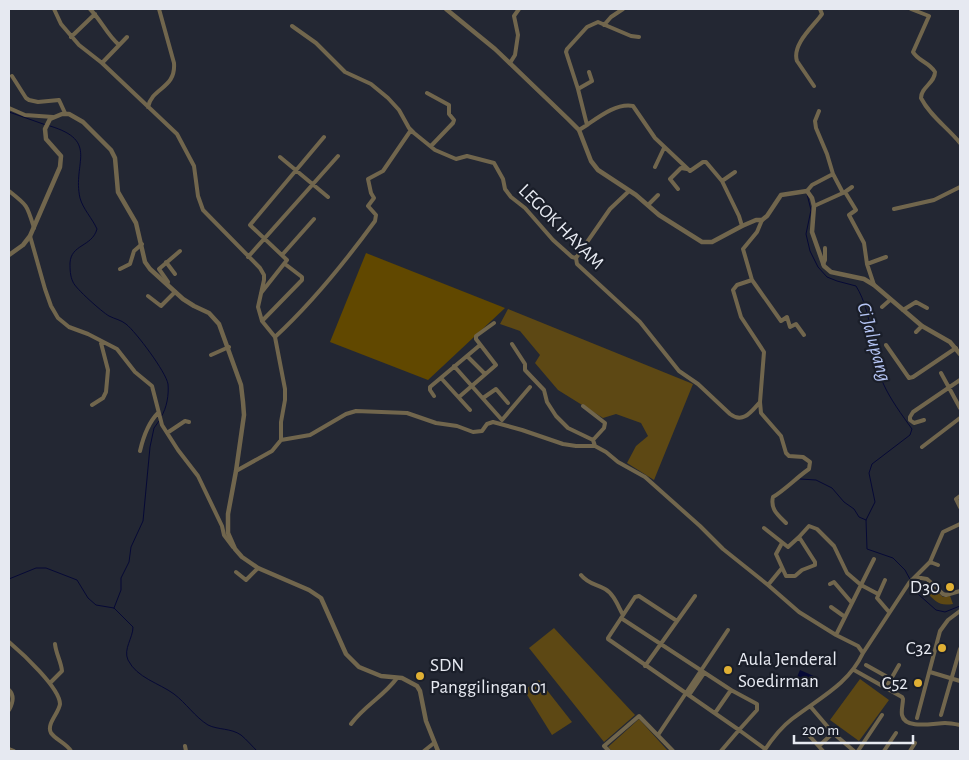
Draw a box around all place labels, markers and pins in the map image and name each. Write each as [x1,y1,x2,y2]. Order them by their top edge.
place label: D30 [910,578,940,597]
marker: D30 [944,581,956,593]
place label: C32 [906,639,932,658]
marker: C32 [936,642,948,654]
place label: Aula Jenderal Soedirman [738,650,837,691]
place label: SDN Panggilingan 01 [430,656,547,697]
marker: Aula Jenderal Soedirman [722,664,734,676]
marker: SDN Panggilingan 01 [414,670,426,682]
place label: C52 [882,674,908,693]
marker: C52 [912,677,924,689]

